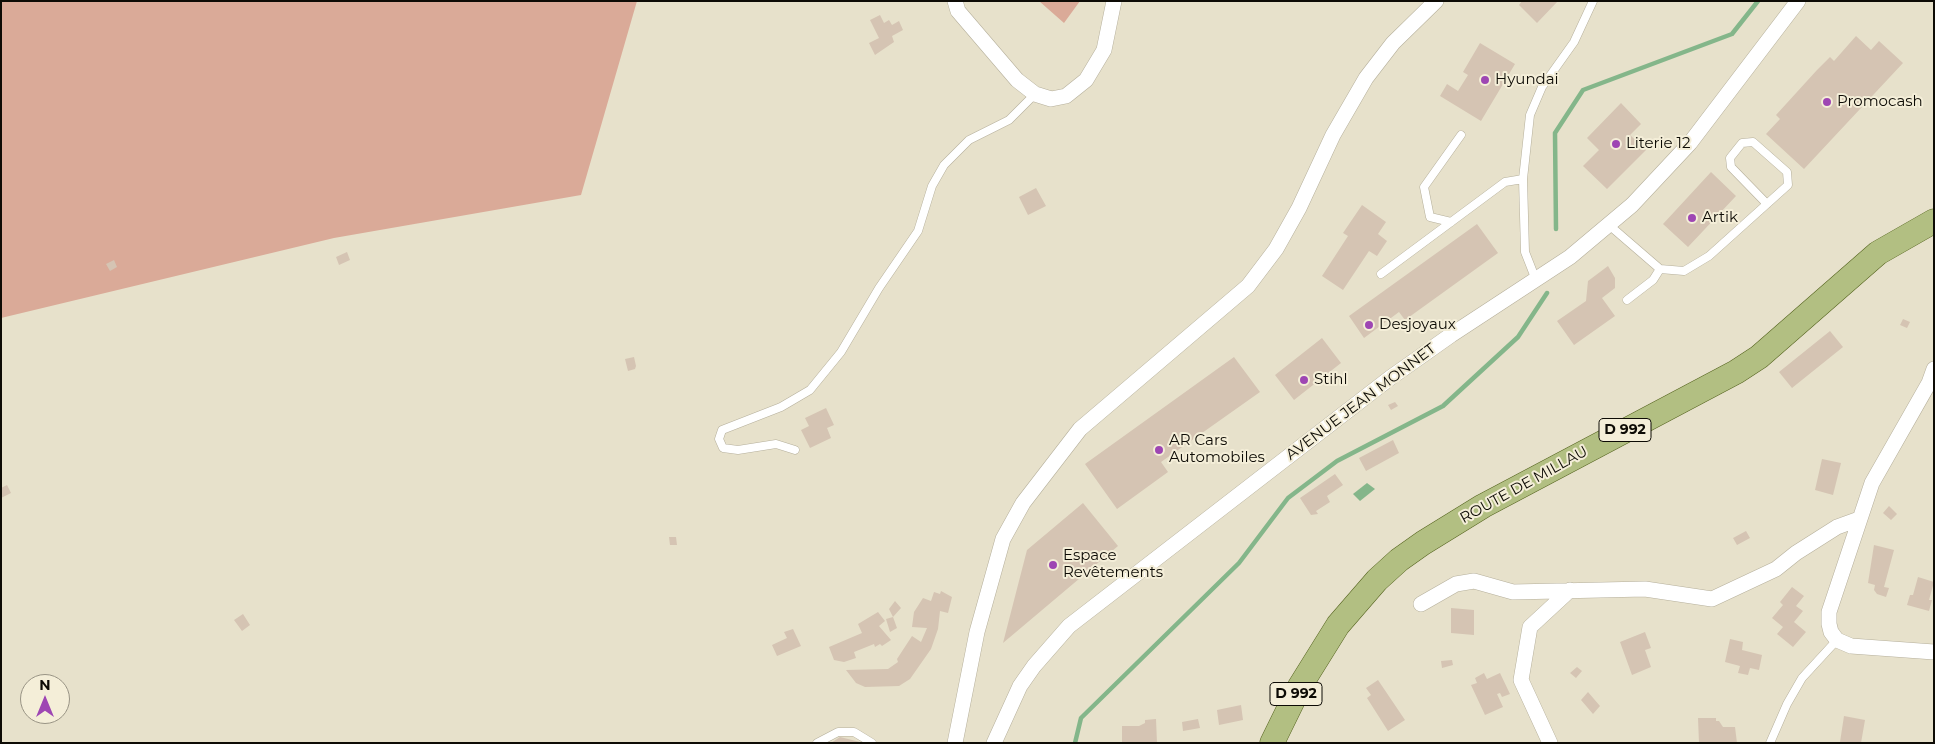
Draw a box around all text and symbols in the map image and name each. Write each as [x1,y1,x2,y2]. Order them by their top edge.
place label: Hyundai [1495,71,1559,89]
marker: Hyundai [1479,74,1491,86]
place label: Promocash [1837,93,1923,111]
marker: Promocash [1821,96,1833,108]
place label: Literie 12 [1626,135,1690,153]
marker: Literie 12 [1610,138,1622,150]
place label: Artik [1702,209,1738,227]
marker: Artik [1686,212,1698,224]
place label: Desjoyaux [1379,316,1456,334]
marker: Desjoyaux [1363,319,1375,331]
street label: AVENUE JEAN MONNET [1283,340,1439,464]
place label: Stihl [1314,371,1348,389]
marker: Stihl [1298,374,1310,386]
road number: D 992 [1599,418,1651,442]
place label: AR Cars Automobiles [1169,432,1265,467]
street label: ROUTE DE MILLAU [1457,442,1591,528]
marker: AR Cars Automobiles [1153,444,1165,456]
place label: Espace Revêtements [1063,547,1163,582]
marker: Espace Revêtements [1047,559,1059,571]
north arrow [20,674,70,724]
text: N [39,676,51,694]
road number: D 992 [1270,682,1322,706]

